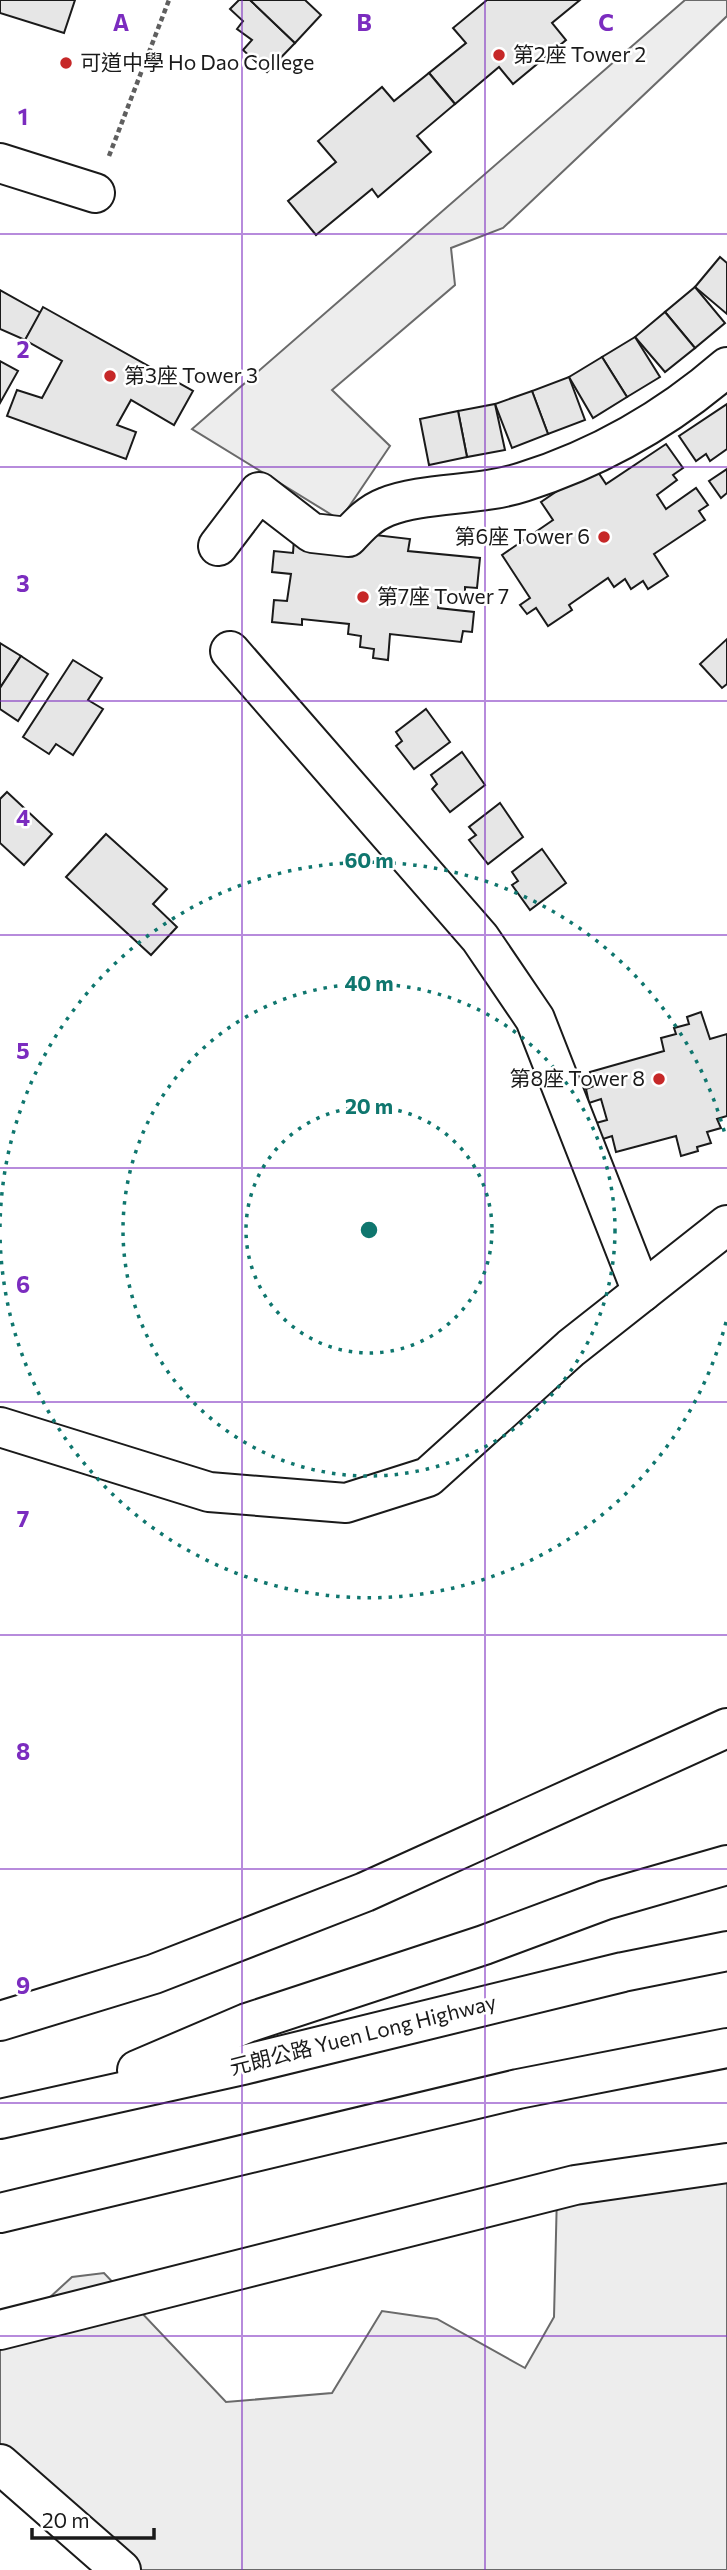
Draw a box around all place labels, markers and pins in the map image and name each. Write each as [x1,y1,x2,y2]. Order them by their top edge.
place label: 第2座 Tower 2 [513,41,646,66]
marker: 第2座 Tower 2 [491,47,507,63]
place label: 可道中學 Ho Dao College [80,49,314,74]
marker: 可道中學 Ho Dao College [58,55,74,71]
place label: 第3座 Tower 3 [124,362,258,387]
marker: 第3座 Tower 3 [102,368,118,384]
place label: 第6座 Tower 6 [455,523,590,548]
marker: 第6座 Tower 6 [596,529,612,545]
place label: 第7座 Tower 7 [377,583,509,608]
marker: 第7座 Tower 7 [355,589,371,605]
place label: 第8座 Tower 8 [510,1065,645,1090]
marker: 第8座 Tower 8 [651,1071,667,1087]
centre of rings [357,1218,381,1242]

